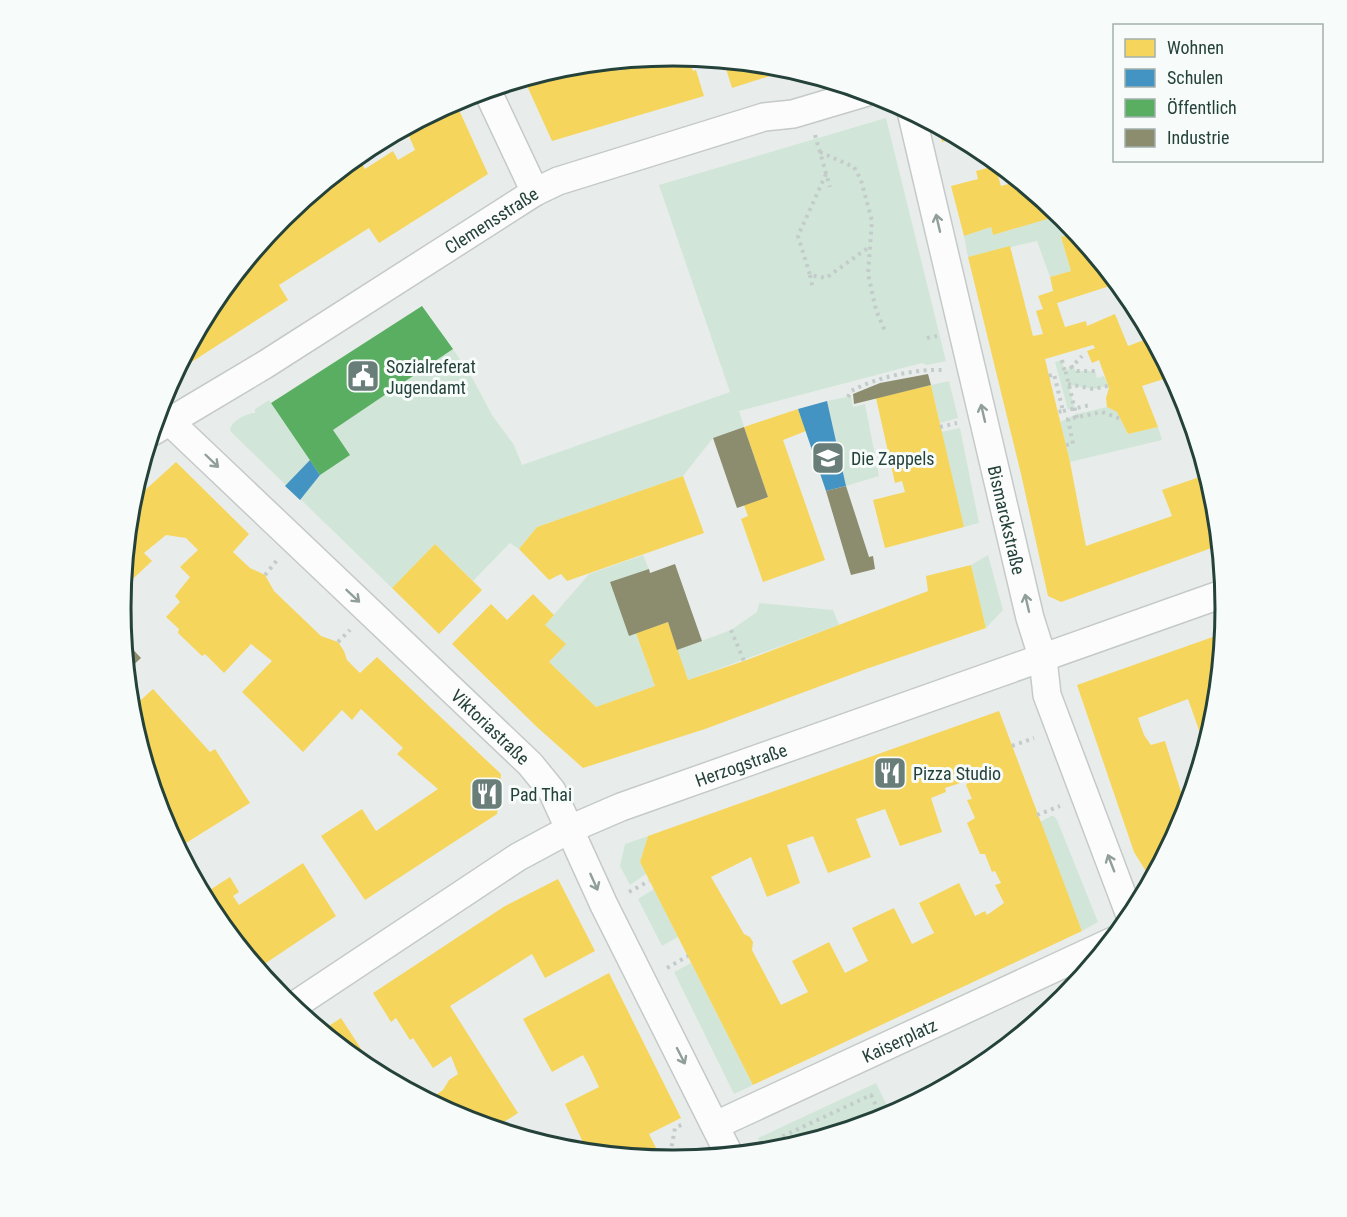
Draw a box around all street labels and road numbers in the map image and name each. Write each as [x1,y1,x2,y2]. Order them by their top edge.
street label: Clemensstraße [440,182,542,258]
street label: Bismarckstraße [984,463,1030,576]
street label: Viktoriastraße [447,685,534,769]
street label: Herzogstraße [692,739,790,790]
street label: Kaiserplatz [859,1014,940,1066]

